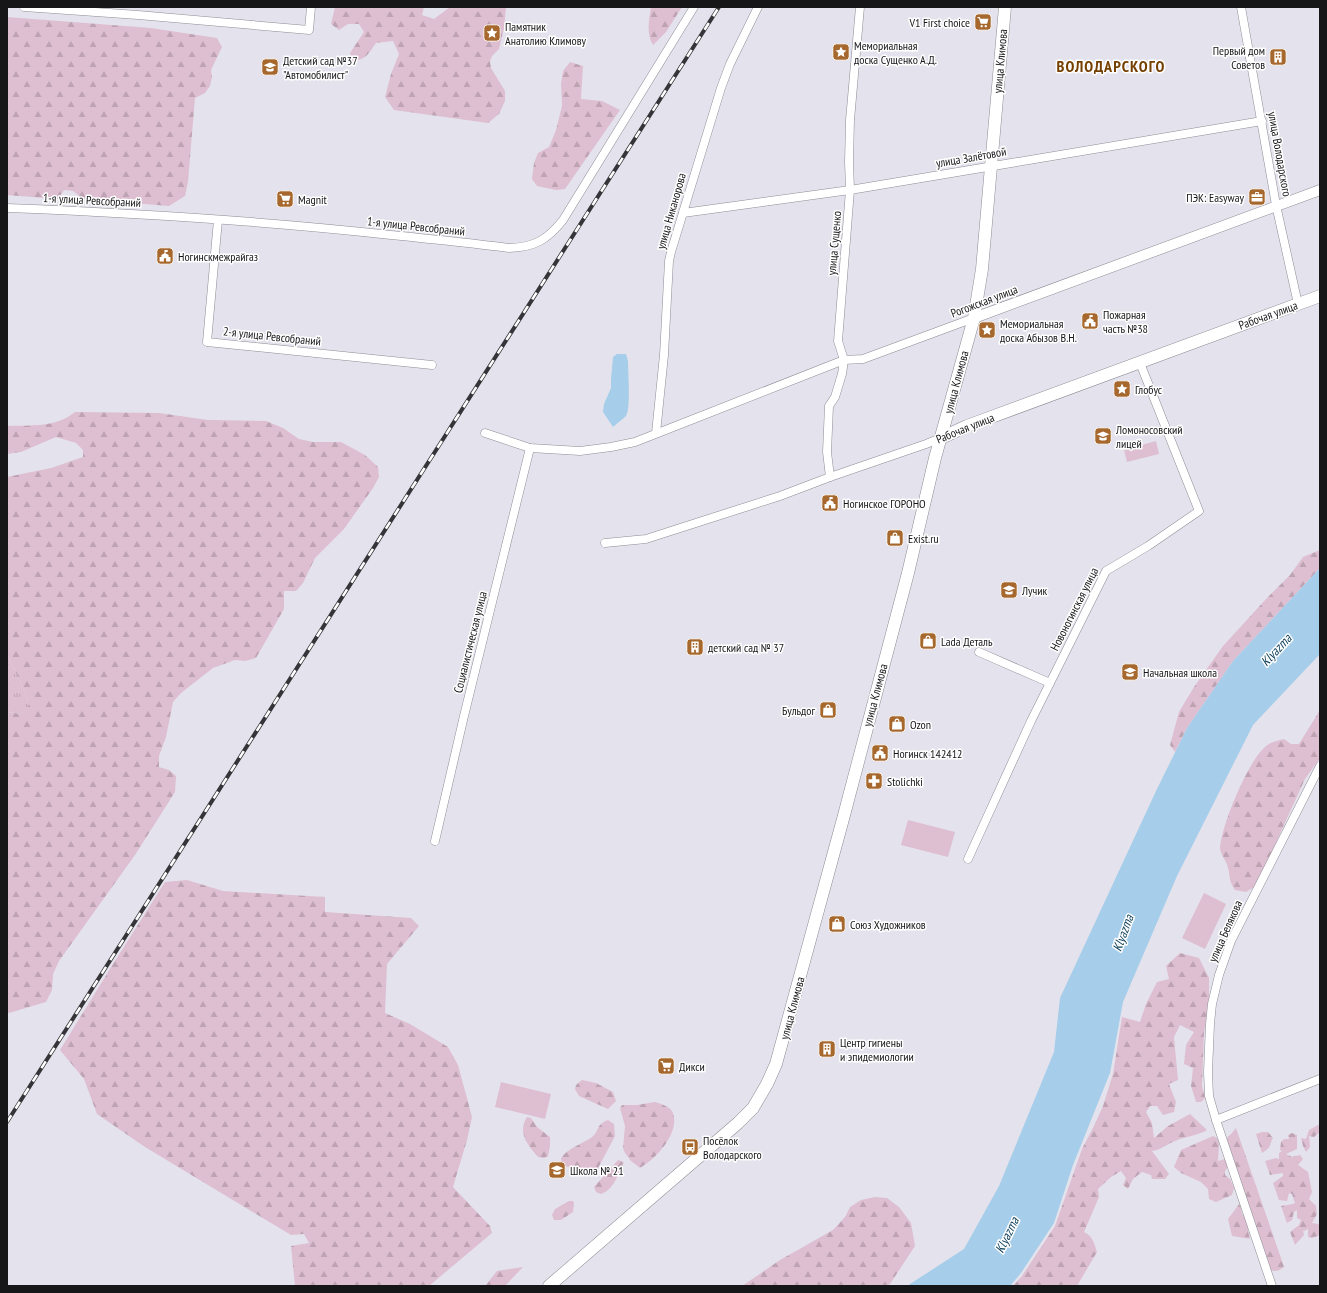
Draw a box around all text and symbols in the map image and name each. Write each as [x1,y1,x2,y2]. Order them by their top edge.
supermarket icon: V1 First choice [973,12,993,32]
place label: V1 First choice [908,15,970,30]
place label: Памятник Анатолию Климову [505,19,586,48]
place icon: Памятник Анатолию Климову [482,23,502,43]
street label: улица Климова [990,28,1010,94]
place label: Мемориальная доска Сущенко А.Д. [854,38,937,67]
place icon: Мемориальная доска Сущенко А.Д. [831,42,851,62]
place label: Первый дом Советов [1213,43,1265,72]
building icon: Первый дом Советов [1268,47,1288,67]
place label: Детский сад №37 "Автомобилист" [283,53,358,82]
district label: ВОЛОДАРСКОГО [1057,56,1165,76]
school or university icon: Детский сад №37 "Автомобилист" [260,57,280,77]
street label: улица Володарского [1265,110,1295,198]
street label: улица Залётовой [935,143,1007,171]
street label: улица Никанорова [653,171,689,251]
office icon: ПЭК: Easyway [1247,187,1267,207]
supermarket icon: Magnit [275,189,295,209]
street label: 1-я улица Ревсобраний [43,190,141,210]
place label: ПЭК: Easyway [1186,190,1244,205]
place label: Magnit [298,192,328,207]
street label: улица Сущенко [824,210,844,276]
street label: 1-я улица Ревсобраний [366,213,466,239]
public building icon: Ногинскмежрайгаз [155,246,175,266]
place label: Ногинскмежрайгаз [178,249,258,264]
street label: Рогожская улица [948,281,1020,321]
street label: Рабочая улица [1237,297,1300,333]
place label: Пожарная часть №38 [1103,307,1148,336]
public building icon: Пожарная часть №38 [1080,311,1100,331]
place label: Мемориальная доска Абызов В.Н. [1000,316,1077,345]
place icon: Мемориальная доска Абызов В.Н. [977,320,997,340]
street label: 2-я улица Ревсобраний [222,323,322,349]
street label: улица Климова [940,349,972,415]
place icon: Глобус [1112,379,1132,399]
place label: Глобус [1135,382,1163,397]
street label: Рабочая улица [934,409,997,446]
place label: Ломоносовский лицей [1115,422,1183,451]
school or university icon: Ломоносовский лицей [1093,426,1113,446]
public building icon: Ногинское ГОРОНО [820,493,840,513]
place label: Ногинское ГОРОНО [843,496,926,511]
shop icon: Exist.ru [885,528,905,548]
place label: Exist.ru [908,531,939,546]
street label: Новоногинская улица [1047,565,1102,653]
school or university icon: Лучик [999,580,1019,600]
place label: Лучик [1021,583,1048,598]
street label: Социалистическая улица [450,589,490,694]
water label: Klyazma [1257,630,1296,670]
shop icon: Lada Деталь [918,631,938,651]
place label: Lada Деталь [941,634,993,649]
building icon: детский сад № 37 [685,637,705,657]
place label: детский сад № 37 [708,640,784,655]
street label: улица Климова [859,662,891,728]
school or university icon: Начальная школа [1120,662,1140,682]
place label: Начальная школа [1143,665,1217,680]
shop icon: Бульдог [818,700,838,720]
place label: Бульдог [782,703,815,718]
shop icon: Ozon [887,714,907,734]
place label: Ozon [910,717,931,732]
public building icon: Ногинск 142412 [870,743,890,763]
place label: Ногинск 142412 [893,746,963,761]
pharmacy icon: Stolichki [864,771,884,791]
place label: Stolichki [887,774,923,789]
street label: улица Белякова [1205,898,1245,964]
water label: Klyazma [1109,912,1138,954]
shop icon: Союз Художников [827,914,847,934]
place label: Союз Художников [850,917,926,932]
street label: улица Климова [776,975,808,1041]
place label: Центр гигиены и эпидемиологии [840,1035,914,1064]
building icon: Центр гигиены и эпидемиологии [817,1039,837,1059]
supermarket icon: Дикси [656,1056,676,1076]
place label: Дикси [679,1059,705,1074]
place label: Посёлок Володарского [703,1133,762,1162]
bus stop icon: Посёлок Володарского [680,1137,700,1157]
school or university icon: Школа № 21 [547,1160,567,1180]
place label: Школа № 21 [570,1163,624,1178]
water label: Klyazma [991,1214,1023,1256]

